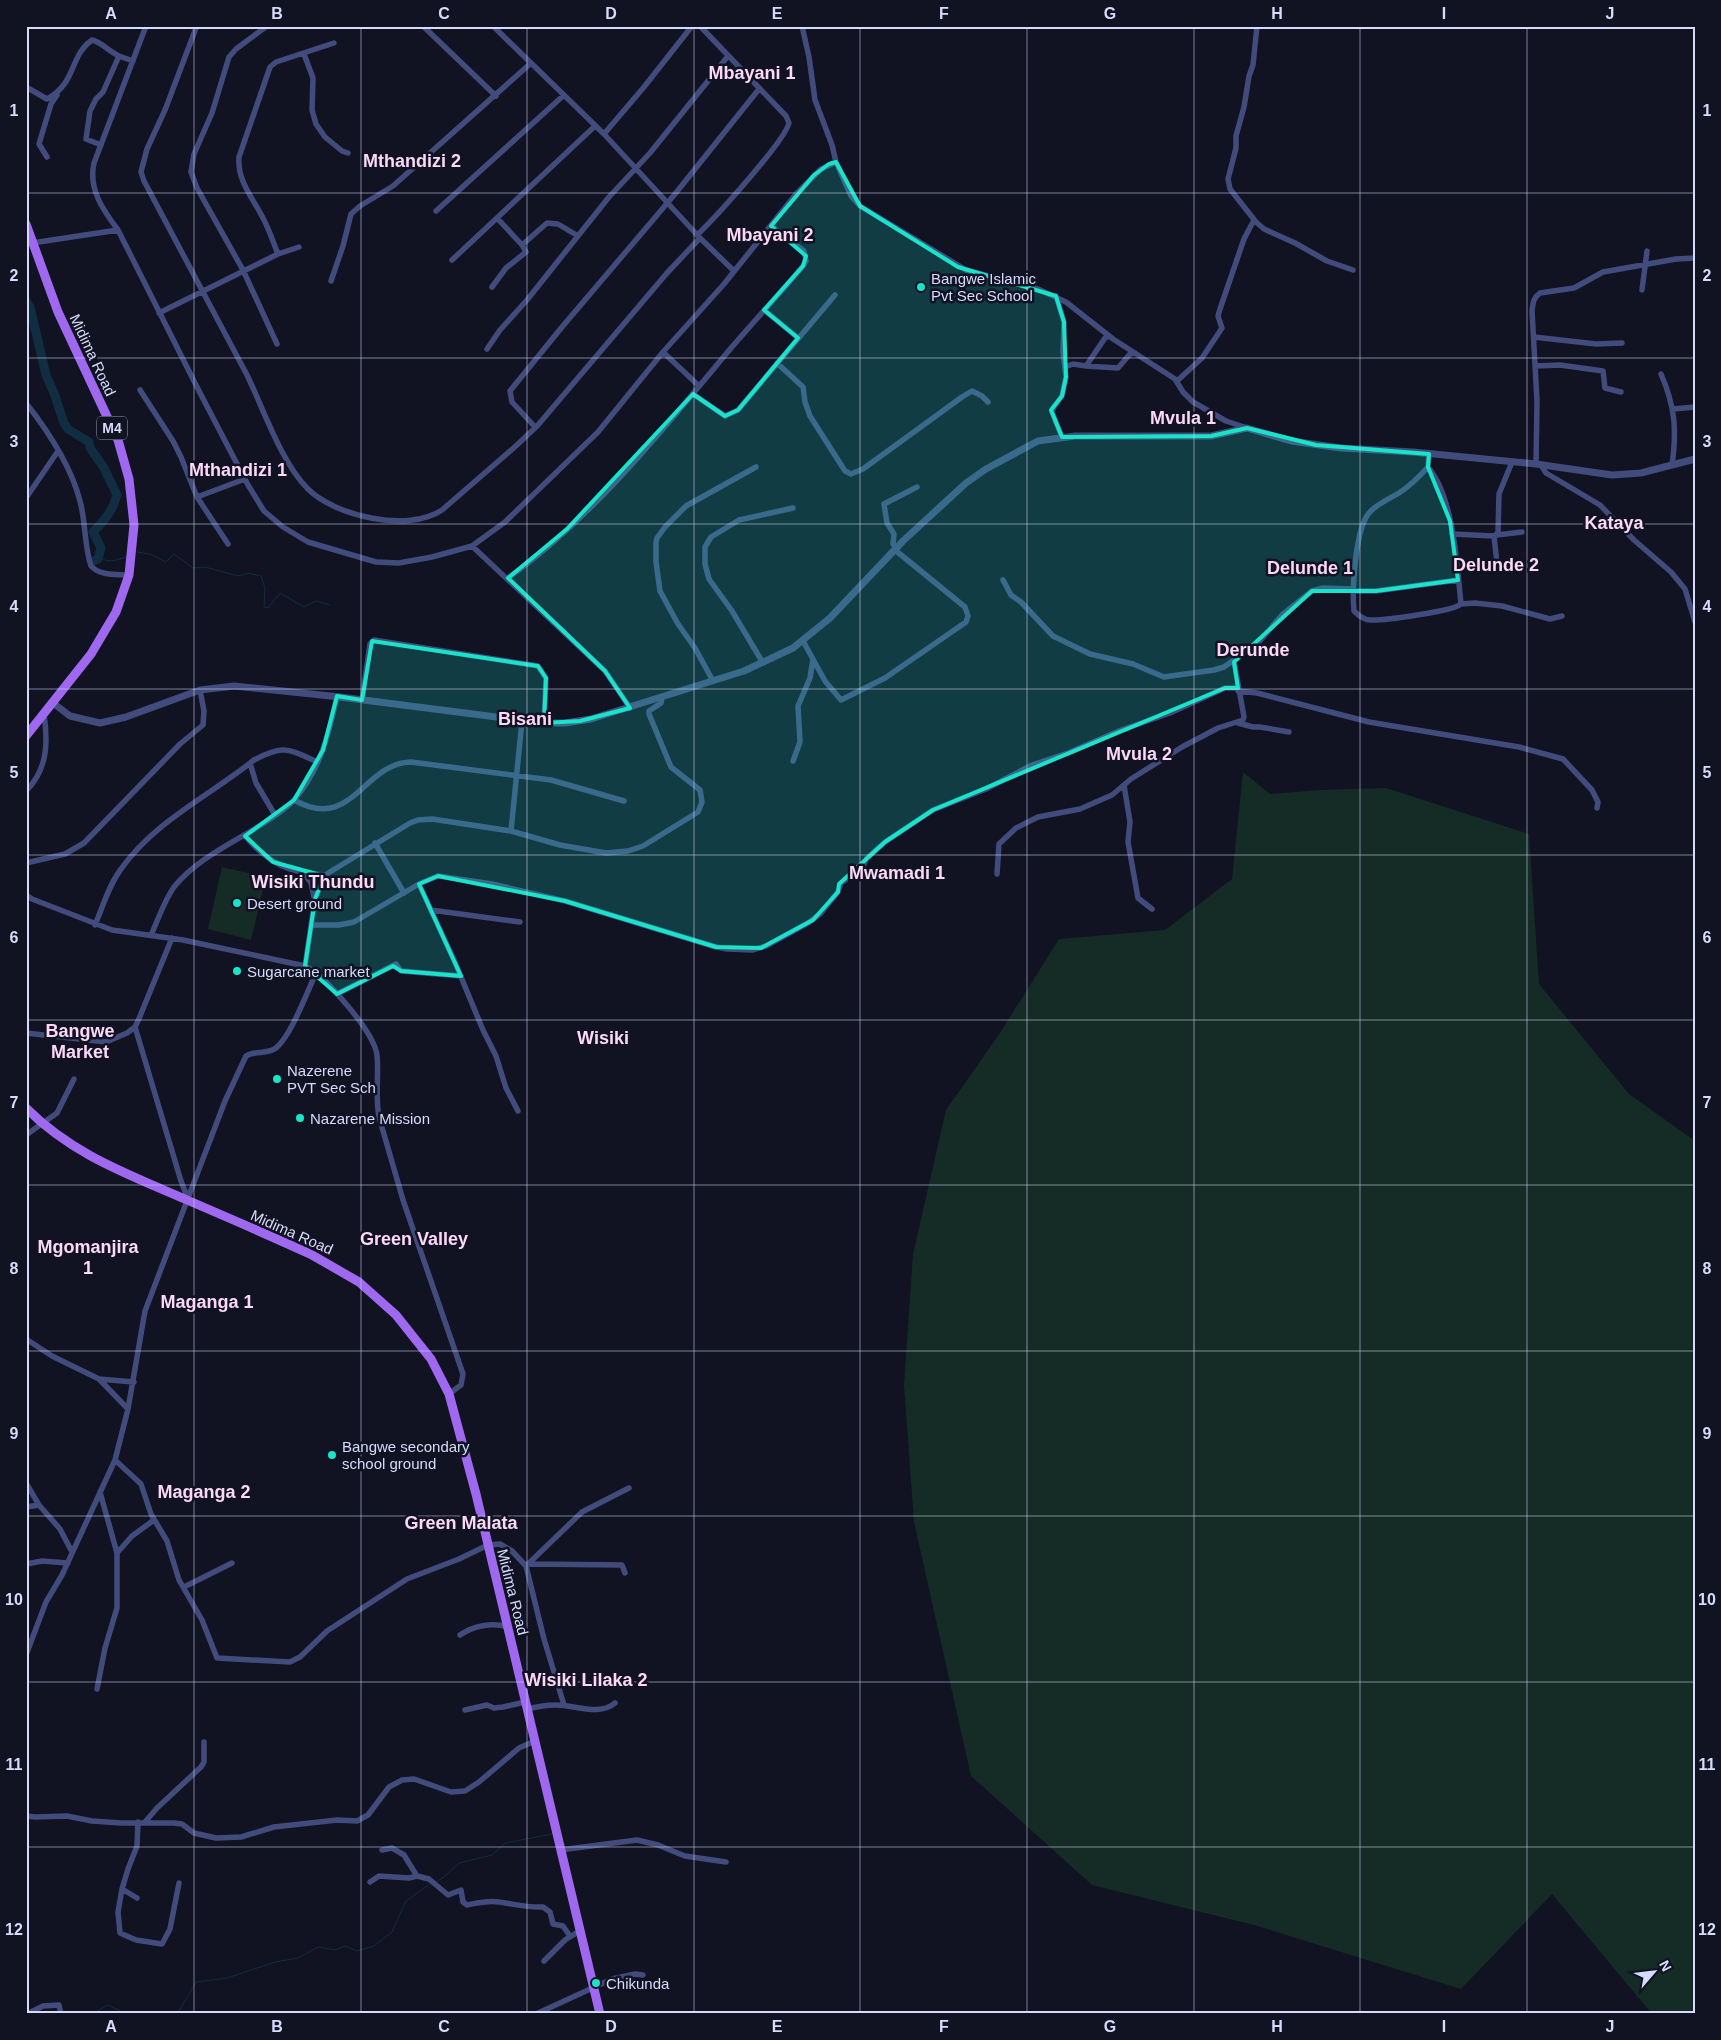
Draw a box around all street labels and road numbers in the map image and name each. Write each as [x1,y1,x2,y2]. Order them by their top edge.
street label: Midima Road [67,311,119,399]
road number: M4 [97,416,127,439]
street label: Midima Road [248,1206,336,1258]
street label: Midima Road [494,1547,532,1637]

